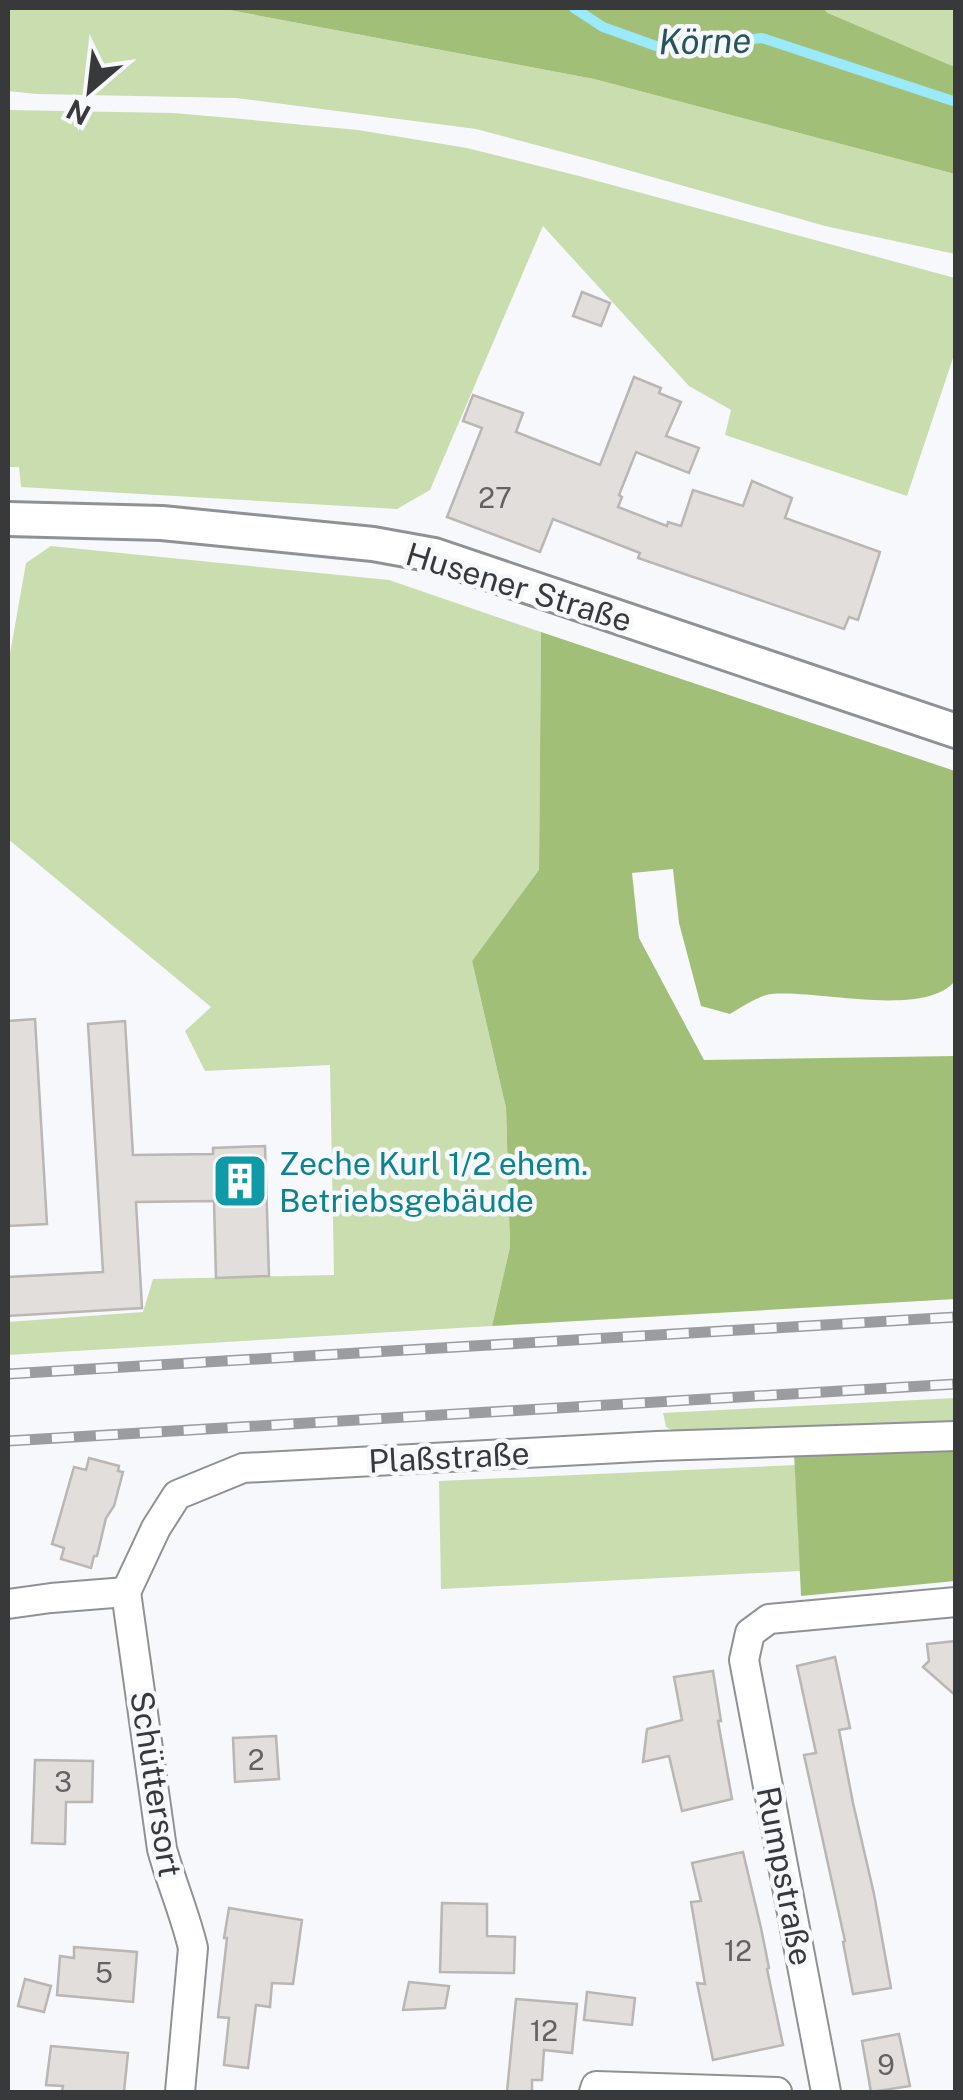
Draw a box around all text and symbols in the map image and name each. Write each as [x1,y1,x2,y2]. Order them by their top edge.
water label: Körne [658,20,752,62]
north arrow [40,40,140,140]
text: N [61,93,95,132]
house number: 27 [478,481,512,514]
street label: Husener Straße [402,535,636,639]
place label: Zeche Kurl 1/2 ehem. Betriebsgebäude [279,1145,588,1219]
building icon: Zeche Kurl 1/2 ehem. Betriebsgebäude [210,1151,270,1211]
street label: Plaßstraße [367,1434,531,1480]
street label: Schüttersort [123,1688,189,1880]
house number: 2 [248,1743,264,1776]
house number: 3 [54,1765,72,1798]
street label: Rumpstraße [750,1783,820,1969]
house number: 12 [724,1934,752,1967]
house number: 5 [95,1956,113,1989]
house number: 12 [530,2014,558,2047]
house number: 9 [877,2048,895,2081]

